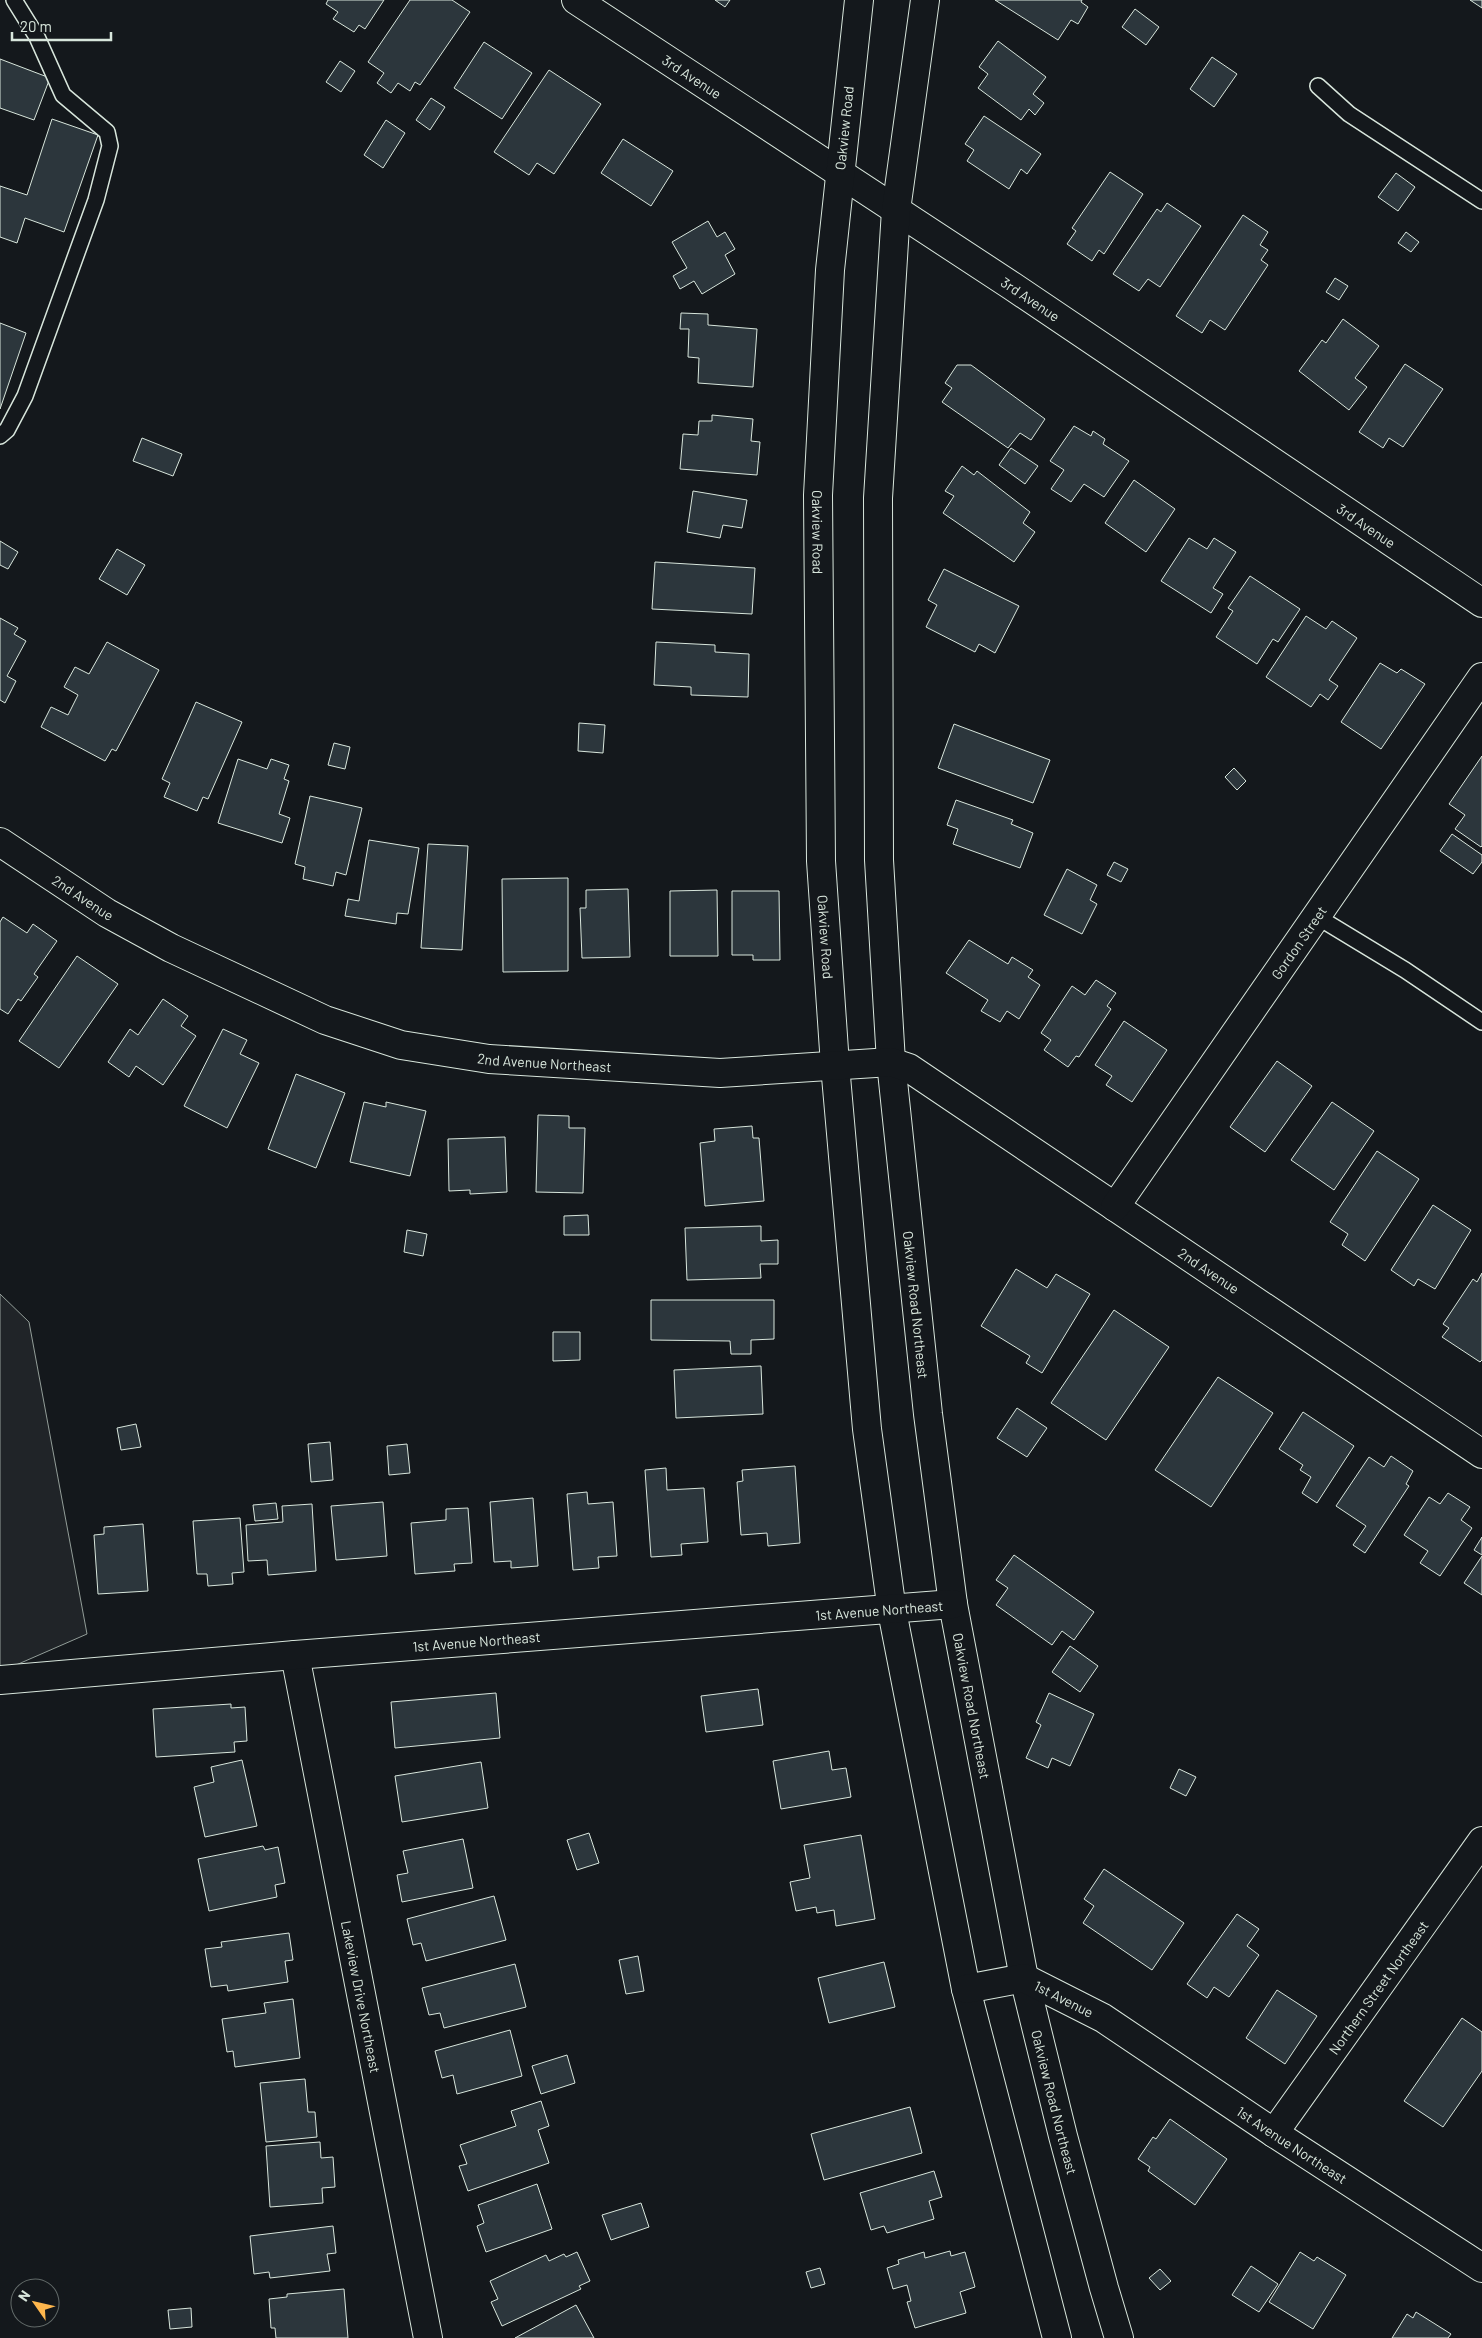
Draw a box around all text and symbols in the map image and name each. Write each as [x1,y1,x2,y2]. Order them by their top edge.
scale bar [12,10,111,42]
text: 20 m [20,17,52,35]
street label: 3rd Avenue [659,51,725,102]
street label: Oakview Road [831,85,857,171]
street label: 3rd Avenue [998,273,1063,324]
street label: Oakview Road [809,490,827,574]
street label: 3rd Avenue [1334,499,1399,551]
street label: 2nd Avenue [49,871,117,924]
street label: Oakview Road [815,894,838,980]
street label: Gordon Street [1267,902,1330,982]
street label: 2nd Avenue Northeast [476,1049,612,1075]
street label: Oakview Road Northeast [900,1230,933,1379]
street label: 2nd Avenue [1175,1244,1243,1297]
street label: 1st Avenue Northeast [815,1596,944,1623]
street label: 1st Avenue Northeast [412,1628,541,1654]
street label: Oakview Road Northeast [950,1631,994,1780]
street label: Northern Street Northeast [1324,1917,1431,2057]
street label: Lakeview Drive Northeast [338,1919,385,2074]
street label: 1st Avenue [1032,1976,1097,2020]
street label: Oakview Road Northeast [1029,2028,1081,2176]
street label: 1st Avenue Northeast [1234,2102,1350,2187]
north arrow [10,2278,60,2328]
text: N [14,2287,33,2304]

